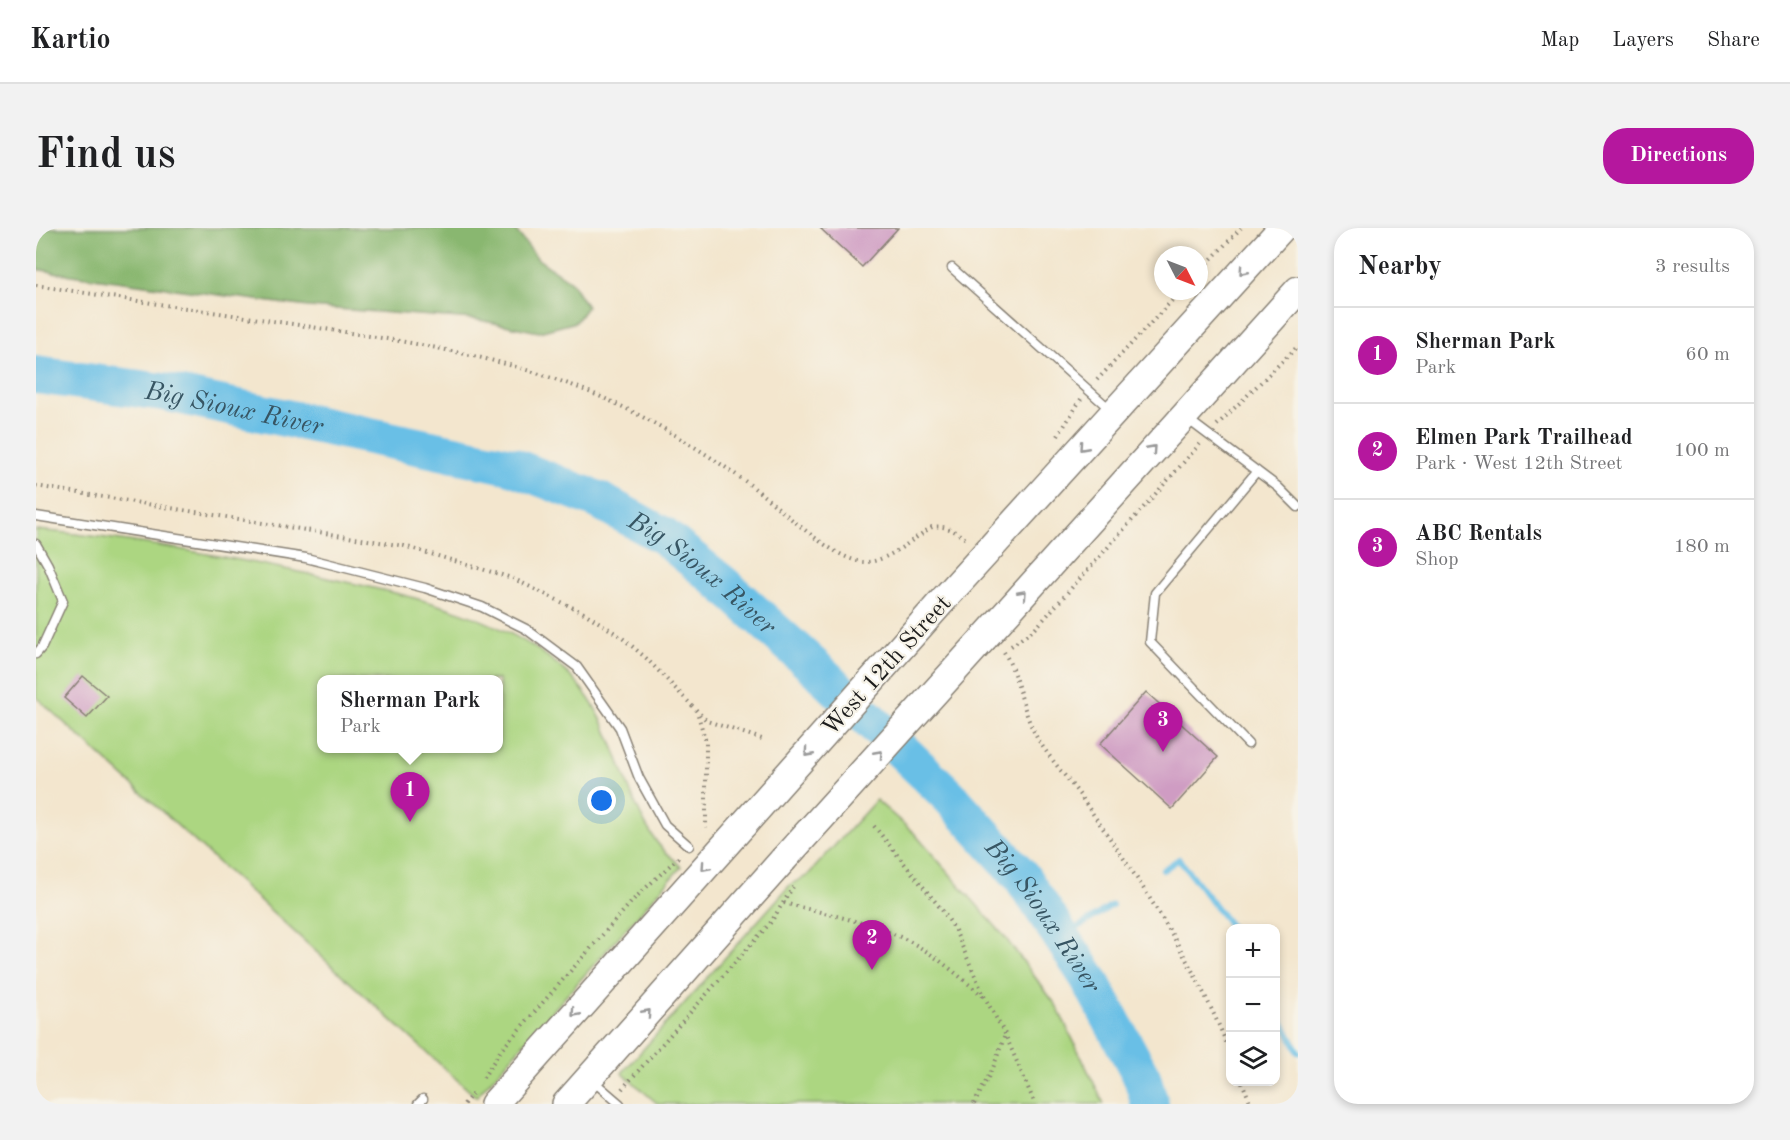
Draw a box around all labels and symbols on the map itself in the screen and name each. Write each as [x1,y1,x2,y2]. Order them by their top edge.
north arrow [1154,246,1208,300]
one-way arrow [1239,265,1250,275]
water label: Big Sioux River [142,379,326,441]
one-way arrow [1080,440,1091,451]
one-way arrow [1145,445,1156,456]
water label: Big Sioux River [622,508,781,641]
one-way arrow [1016,591,1027,601]
street label: West 12th Street [819,592,956,741]
pin: 3 [1144,702,1182,752]
one-way arrow [804,746,815,757]
one-way arrow [872,751,883,761]
pin: 1 [390,772,430,822]
your location [587,786,616,815]
water label: Big Sioux River [979,834,1105,998]
one-way arrow [701,860,712,871]
pin: 2 [852,920,892,970]
one-way arrow [571,1006,582,1017]
one-way arrow [640,1009,651,1020]

